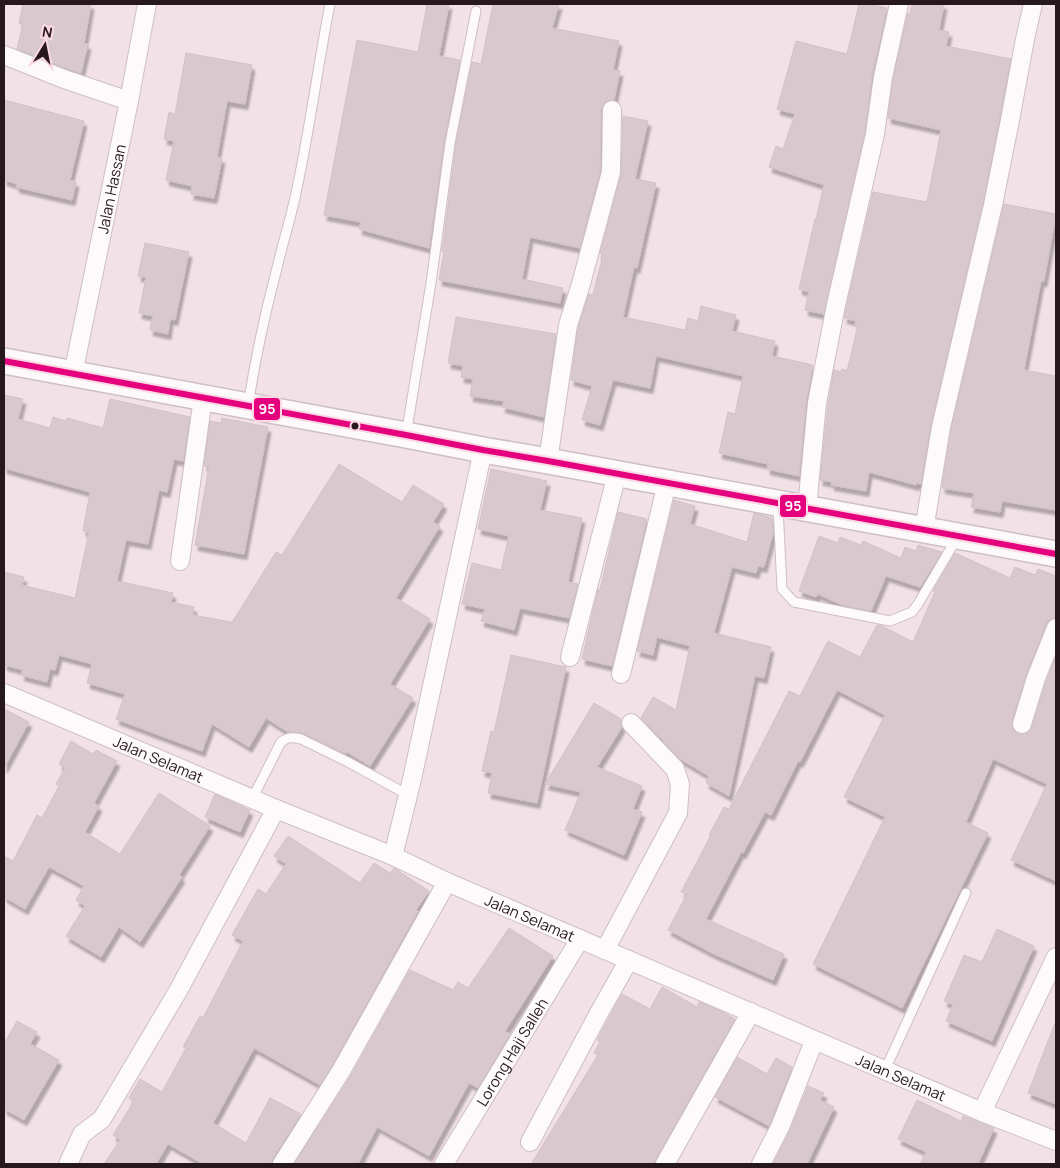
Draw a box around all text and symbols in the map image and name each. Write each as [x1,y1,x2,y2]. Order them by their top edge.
north arrow [20,20,70,70]
text: N [41,21,54,42]
street label: Jalan Hassan [92,142,130,235]
line badge: 95 [253,397,281,421]
text: 95 [259,399,275,418]
unlabelled marker [350,421,360,431]
line badge: 95 [779,494,807,518]
text: 95 [785,496,801,515]
street label: Jalan Selamat [110,730,207,787]
street label: Jalan Selamat [482,889,578,946]
street label: Lorong Haji Salleh [471,994,553,1110]
street label: Jalan Selamat [853,1049,949,1106]

